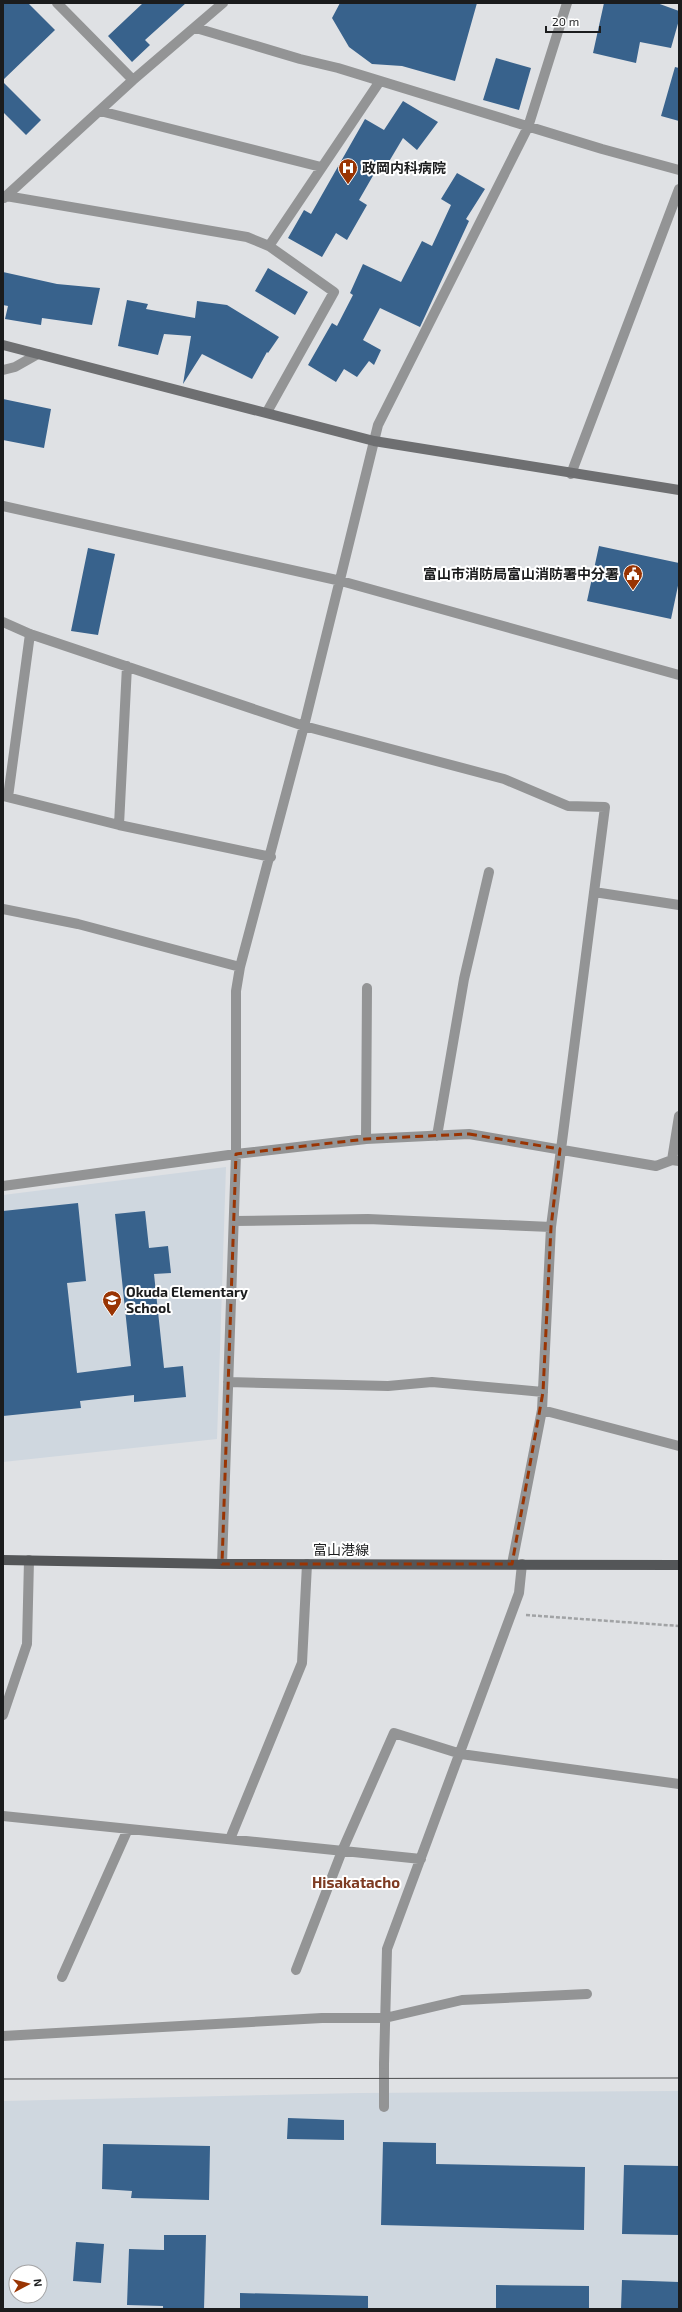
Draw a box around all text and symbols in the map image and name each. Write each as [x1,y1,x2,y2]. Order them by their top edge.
scale bar [546,8,600,34]
text: 20 m [552,14,579,28]
hospital icon: 政岡内科病院 [337,157,359,185]
place label: 政岡内科病院 [362,159,446,176]
public building icon: 富山市消防局富山消防署中分署 [622,563,644,591]
place label: 富山市消防局富山消防署中分署 [423,565,619,582]
place label: Okuda Elementary School [126,1283,248,1316]
school or university icon: Okuda Elementary School [101,1289,123,1317]
street label: 富山港線 [313,1541,369,1558]
district label: Hisakatacho [312,1873,400,1891]
north arrow [8,2264,48,2304]
text: N [31,2278,45,2288]

